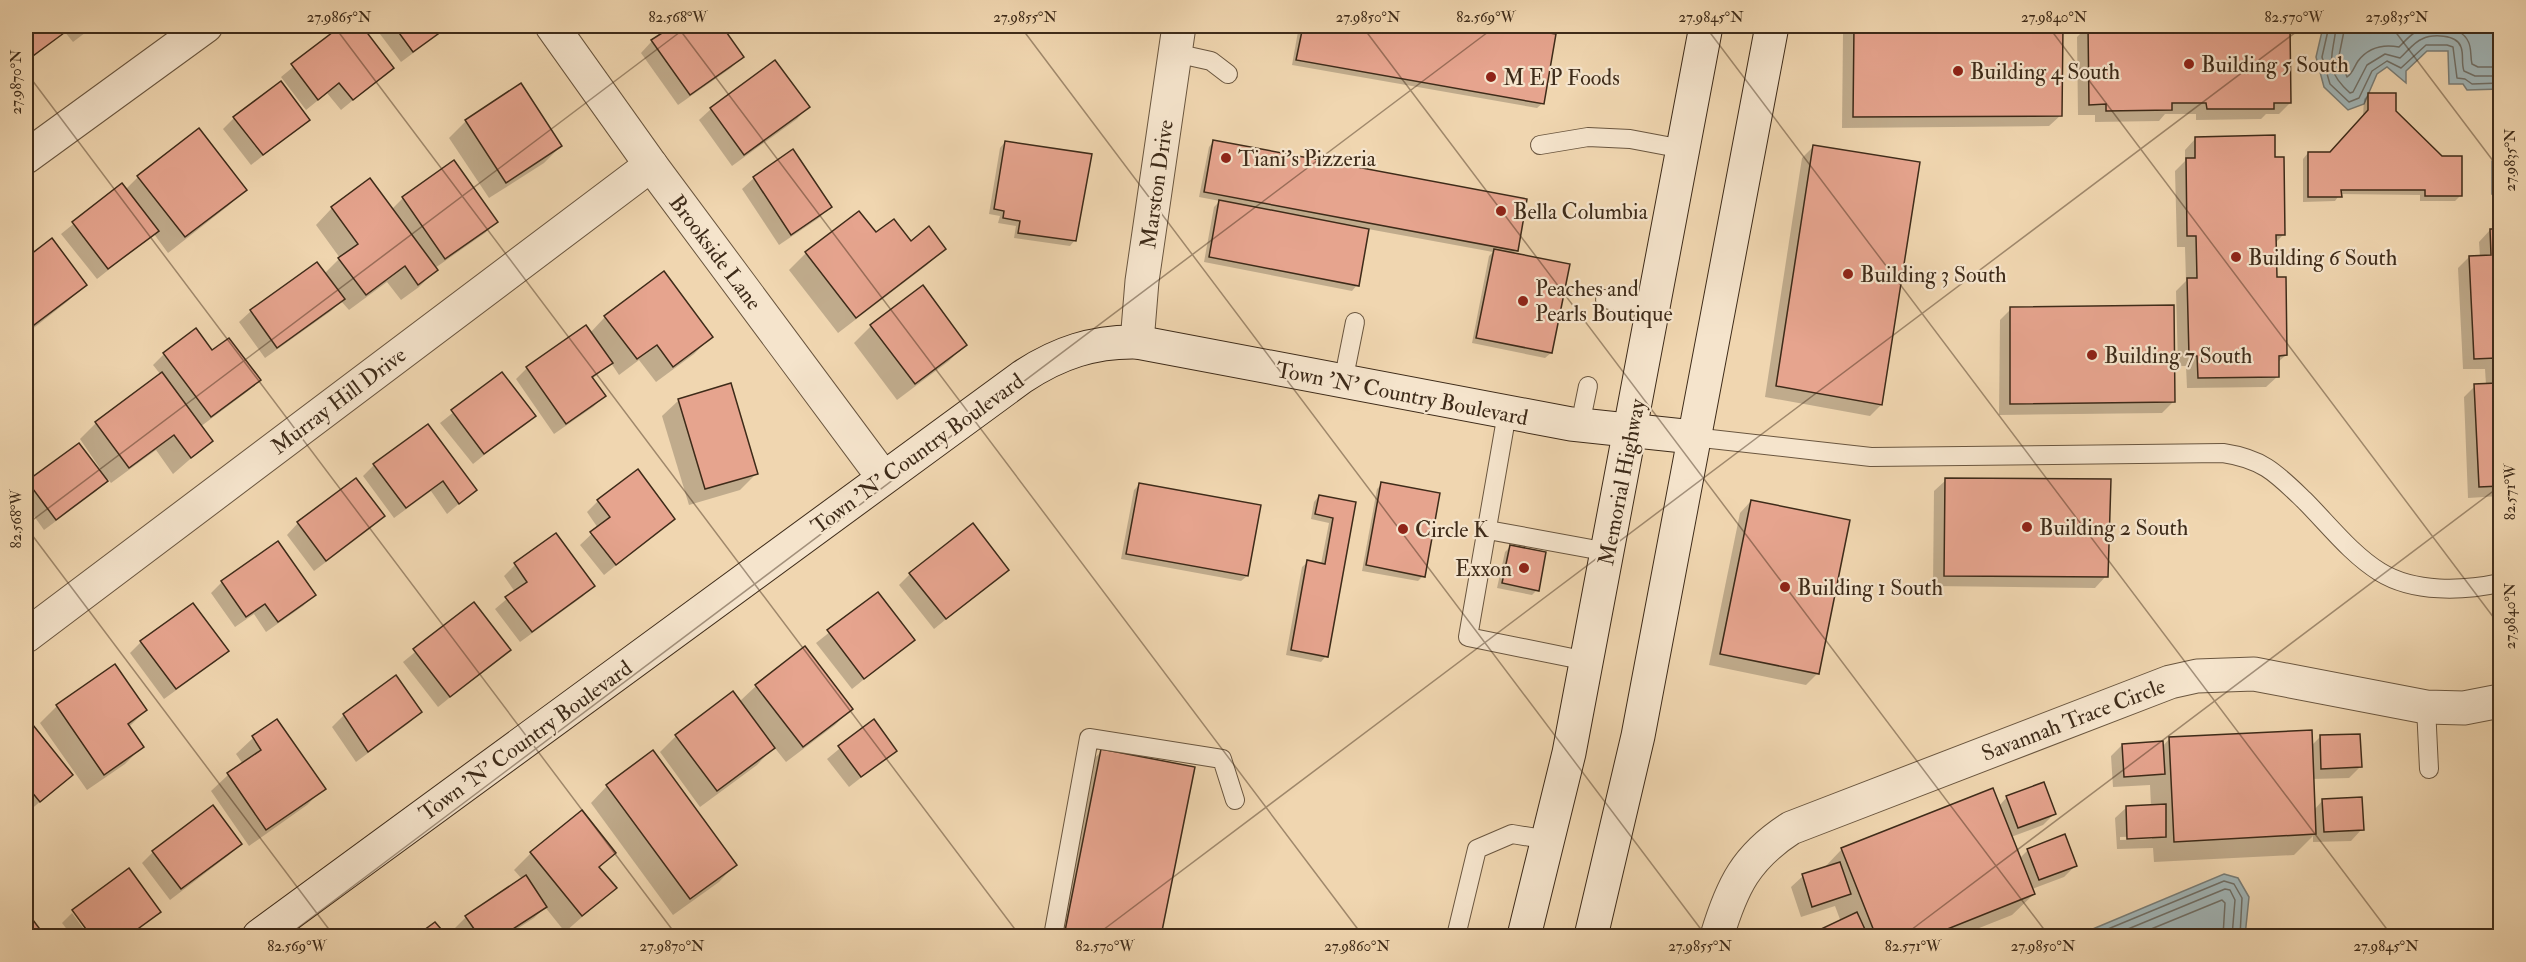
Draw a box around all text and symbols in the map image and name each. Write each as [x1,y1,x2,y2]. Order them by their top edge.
text: 27.9865°N [307,8,372,27]
text: 82.568°W [648,8,708,27]
text: 27.9855°N [993,8,1057,27]
text: 27.9850°N [1336,8,1401,27]
text: 82.569°W [1456,8,1517,27]
text: 27.9845°N [1678,8,1744,27]
text: 27.9840°N [2021,8,2088,27]
text: 82.570°W [2265,8,2324,27]
text: 27.9835°N [2366,8,2429,27]
text: 27.9870°N [7,49,26,115]
place label: Building 5 South [2201,51,2349,79]
marker: Building 5 South [2182,57,2196,71]
place label: Building 4 South [1970,58,2120,86]
place label: M E P Foods [1503,64,1620,92]
marker: Building 4 South [1951,64,1965,78]
marker: M E P Foods [1484,70,1498,84]
street label: Marston Drive [1134,118,1180,250]
text: 27.9835°N [2501,128,2520,191]
place label: Tiani's Pizzeria [1238,145,1377,173]
marker: Tiani's Pizzeria [1219,151,1233,165]
street label: Brookside Lane [663,189,768,316]
place label: Bella Columbia [1513,198,1649,226]
marker: Bella Columbia [1494,204,1508,218]
place label: Building 6 South [2248,244,2398,272]
marker: Building 6 South [2229,250,2243,264]
place label: Building 3 South [1860,261,2007,289]
marker: Building 3 South [1841,267,1855,281]
place label: Peaches and Pearls Boutique [1535,275,1673,328]
marker: Peaches and Pearls Boutique [1516,294,1530,308]
street label: Murray Hill Drive [265,341,412,461]
place label: Building 7 South [2104,342,2253,370]
marker: Building 7 South [2085,348,2099,362]
street label: Town 'N' Country Boulevard [1273,356,1530,432]
street label: Town 'N' Country Boulevard [806,367,1030,540]
street label: Memorial Highway [1592,396,1652,568]
text: 82.571°W [2501,463,2520,520]
text: 82.568°W [7,489,26,549]
place label: Building 2 South [2039,514,2189,542]
place label: Circle K [1415,516,1489,544]
marker: Building 2 South [2020,520,2034,534]
marker: Circle K [1396,522,1410,536]
place label: Exxon [1455,555,1512,583]
marker: Exxon [1517,561,1531,575]
place label: Building 1 South [1797,574,1943,602]
marker: Building 1 South [1778,580,1792,594]
text: 27.9840°N [2501,582,2520,649]
street label: Town 'N' Country Boulevard [414,654,638,827]
street label: Savannah Trace Circle [1977,672,2169,768]
text: 82.569°W [267,937,328,956]
text: 27.9870°N [639,937,705,956]
text: 82.570°W [1076,937,1135,956]
text: 27.9860°N [1324,937,1390,956]
text: 27.9855°N [1668,937,1732,956]
text: 82.571°W [1885,937,1942,956]
text: 27.9850°N [2011,937,2076,956]
text: 27.9845°N [2353,937,2419,956]

